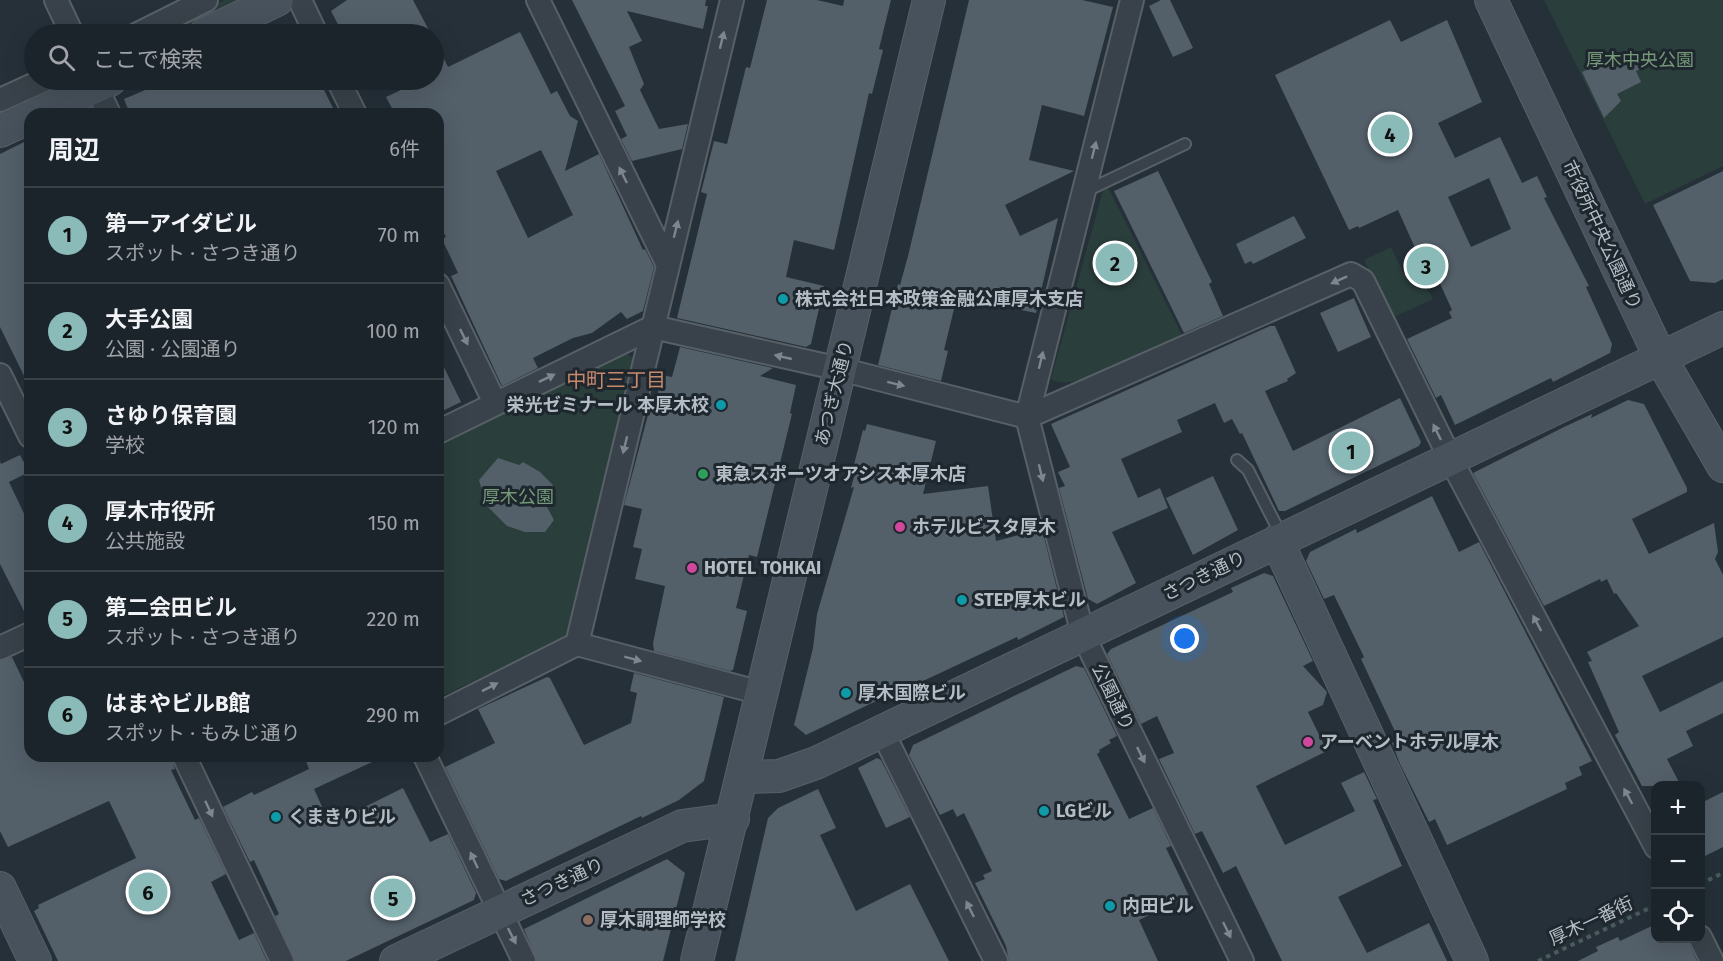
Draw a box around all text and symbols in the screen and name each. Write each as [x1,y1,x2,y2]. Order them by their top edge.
search box [24,24,444,90]
one-way arrow [718,31,728,49]
icon: search [45,41,78,74]
text: ここで検索 [93,46,203,73]
park label: 厚木中央公園 [1586,49,1694,71]
pin: 4 [1370,112,1410,156]
text: 周辺 [48,135,100,166]
text: 6件 [389,137,420,161]
one-way arrow [1090,141,1099,159]
street label: 市役所中央公園通り [1558,157,1646,313]
one-way arrow [619,166,629,184]
text: 第一アイダビル [105,210,257,237]
one-way arrow [672,220,682,239]
text: 1 [63,223,72,247]
text: 70 m [378,223,420,247]
pin: 2 [1096,240,1134,286]
text: スポット · さつき通り [105,241,300,265]
pin: 3 [1406,244,1446,288]
one-way arrow [1330,276,1348,285]
place label: 株式会社日本政策金融公庫厚木支店 [795,288,1083,310]
marker: 株式会社日本政策金融公庫厚木支店 [776,292,790,306]
text: 大手公園 [105,306,193,333]
text: 2 [62,319,73,343]
text: 100 m [367,319,420,343]
one-way arrow [459,329,468,346]
text: 公園 · 公園通り [105,337,240,361]
street label: あつぎ大通り [810,338,858,448]
one-way arrow [773,351,792,361]
one-way arrow [1037,351,1047,369]
district label: 中町三丁目 [566,368,666,392]
one-way arrow [538,374,555,383]
one-way arrow [887,379,906,389]
place label: 栄光ゼミナール 本厚木校 [507,394,709,416]
marker: 栄光ゼミナール 本厚木校 [714,398,728,412]
text: さゆり保育園 [105,402,237,429]
text: 3 [62,415,73,439]
text: 120 m [368,415,420,439]
one-way arrow [1432,423,1441,440]
pin: 1 [1332,428,1370,474]
text: 学校 [105,433,145,457]
one-way arrow [619,436,629,455]
place label: 東急スポーツオアシス本厚木店 [715,463,966,485]
one-way arrow [1037,464,1047,482]
marker: 東急スポーツオアシス本厚木店 [696,467,710,481]
park label: 厚木公園 [482,486,554,508]
text: 厚木市役所 [105,498,215,525]
text: 4 [62,511,73,535]
text: 150 m [368,511,420,535]
place label: ホテルビスタ厚木 [912,516,1056,538]
marker: ホテルビスタ厚木 [893,520,907,534]
text: 公共施設 [105,529,185,553]
street label: さつき通り [1159,546,1249,606]
place label: HOTEL TOHKAI [704,557,821,579]
marker: HOTEL TOHKAI [685,561,699,575]
place label: STEP厚木ビル [974,589,1086,611]
marker: STEP厚木ビル [955,593,969,607]
text: 第二会田ビル [105,594,237,621]
text: 5 [62,607,73,631]
text: 220 m [367,607,420,631]
one-way arrow [1532,614,1542,631]
your location [1170,624,1199,653]
text: スポット · さつき通り [105,625,300,649]
one-way arrow [624,655,642,664]
street label: 公園通り [1087,660,1139,734]
place label: 厚木国際ビル [858,682,966,704]
one-way arrow [482,683,499,692]
marker: 厚木国際ビル [839,686,853,700]
text: はまやビルB館 [105,690,251,717]
text: 6 [62,703,73,727]
text: 290 m [366,703,420,727]
text: スポット · もみじ通り [105,721,300,745]
place label: アーベントホテル厚木 [1320,731,1499,753]
marker: アーベントホテル厚木 [1301,735,1315,749]
one-way arrow [1137,746,1146,763]
map controls [1651,781,1705,943]
button: + [1651,781,1705,835]
one-way arrow [1623,787,1633,804]
one-way arrow [205,800,214,817]
place label: LGビル [1056,800,1112,822]
marker: LGビル [1037,804,1051,818]
place label: くまきりビル [288,806,396,828]
marker: くまきりビル [269,810,283,824]
button: − [1651,835,1705,889]
one-way arrow [469,851,478,868]
street label: さつき通り [517,853,607,911]
pin: 6 [128,870,168,914]
pin: 5 [374,876,412,920]
button: locate [1651,889,1705,943]
street label: 厚木一番街 [1546,892,1636,950]
place label: 内田ビル [1122,895,1194,917]
marker: 内田ビル [1103,899,1117,913]
one-way arrow [966,900,975,917]
place label: 厚木調理師学校 [600,909,726,931]
marker: 厚木調理師学校 [581,913,595,927]
one-way arrow [1222,921,1231,938]
one-way arrow [507,928,516,945]

